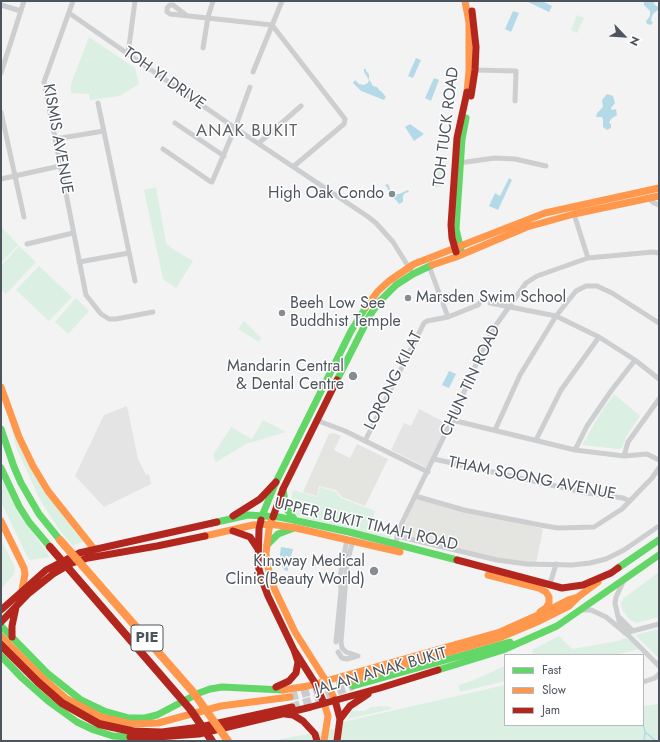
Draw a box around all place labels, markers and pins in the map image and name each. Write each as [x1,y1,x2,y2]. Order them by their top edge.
place label: High Oak Condo [268,184,384,204]
marker: High Oak Condo [387,189,397,199]
place label: Marsden Swim School [416,288,566,308]
marker: Marsden Swim School [403,293,413,303]
place label: Beeh Low See Buddhist Temple [290,294,401,332]
marker: Beeh Low See Buddhist Temple [277,308,287,318]
place label: Mandarin Central & Dental Centre [227,357,344,395]
marker: Mandarin Central & Dental Centre [347,370,359,382]
place label: Kinsway Medical Clinic(Beauty World) [226,552,365,590]
marker: Kinsway Medical Clinic(Beauty World) [368,565,380,577]

